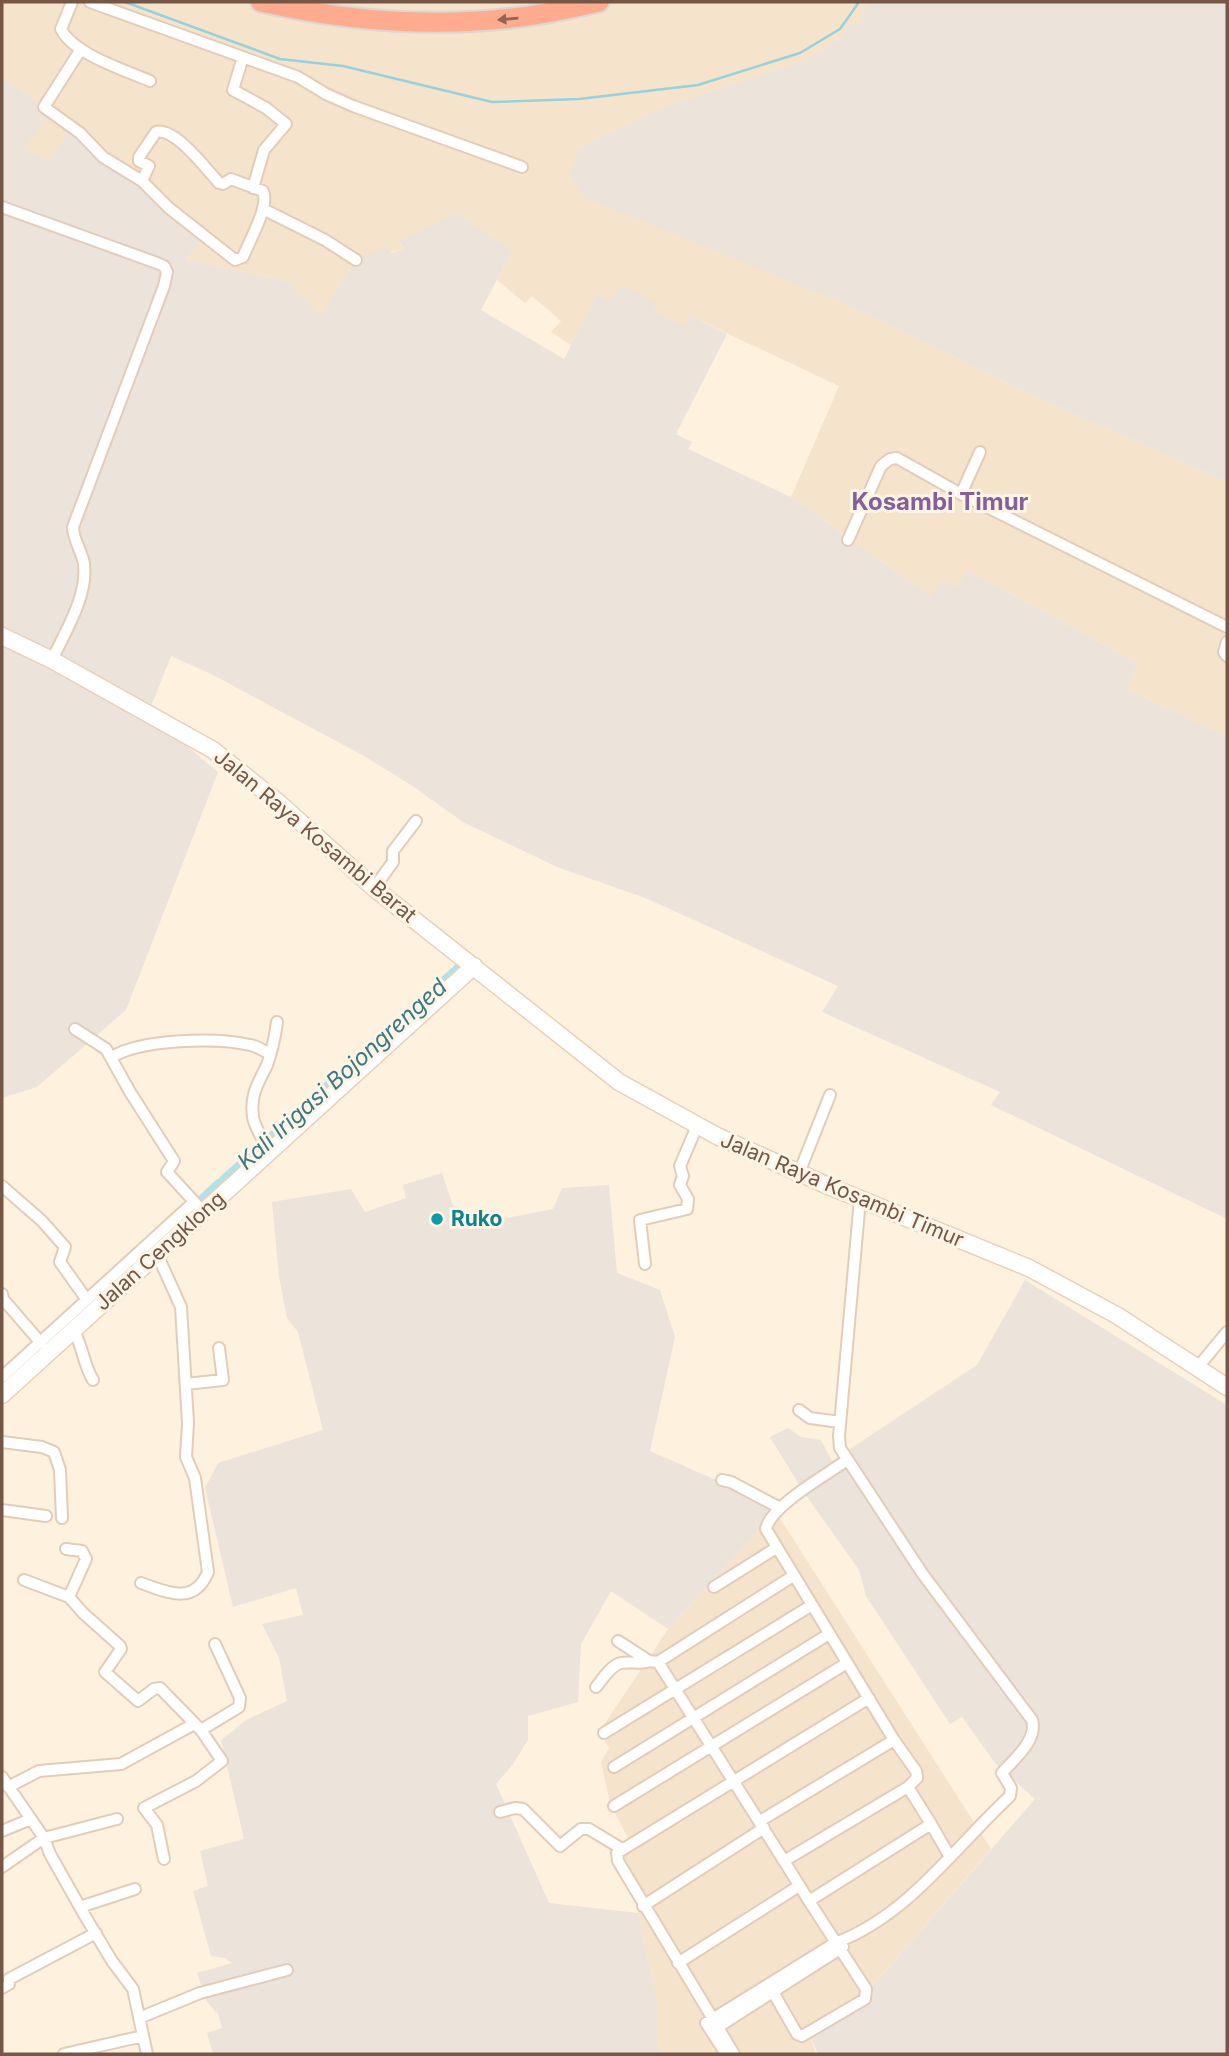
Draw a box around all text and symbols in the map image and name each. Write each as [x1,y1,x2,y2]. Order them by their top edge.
one-way arrow [497,13,519,24]
district label: Kosambi Timur [852,487,1029,516]
street label: Jalan Raya Kosambi Barat [209,744,422,928]
water label: Kali Irigasi Bojongrenged [232,972,453,1175]
street label: Jalan Raya Kosambi Timur [717,1127,968,1252]
street label: Jalan Cengklong [89,1186,230,1316]
place label: Ruko [451,1206,503,1231]
marker: Ruko [429,1211,445,1227]

